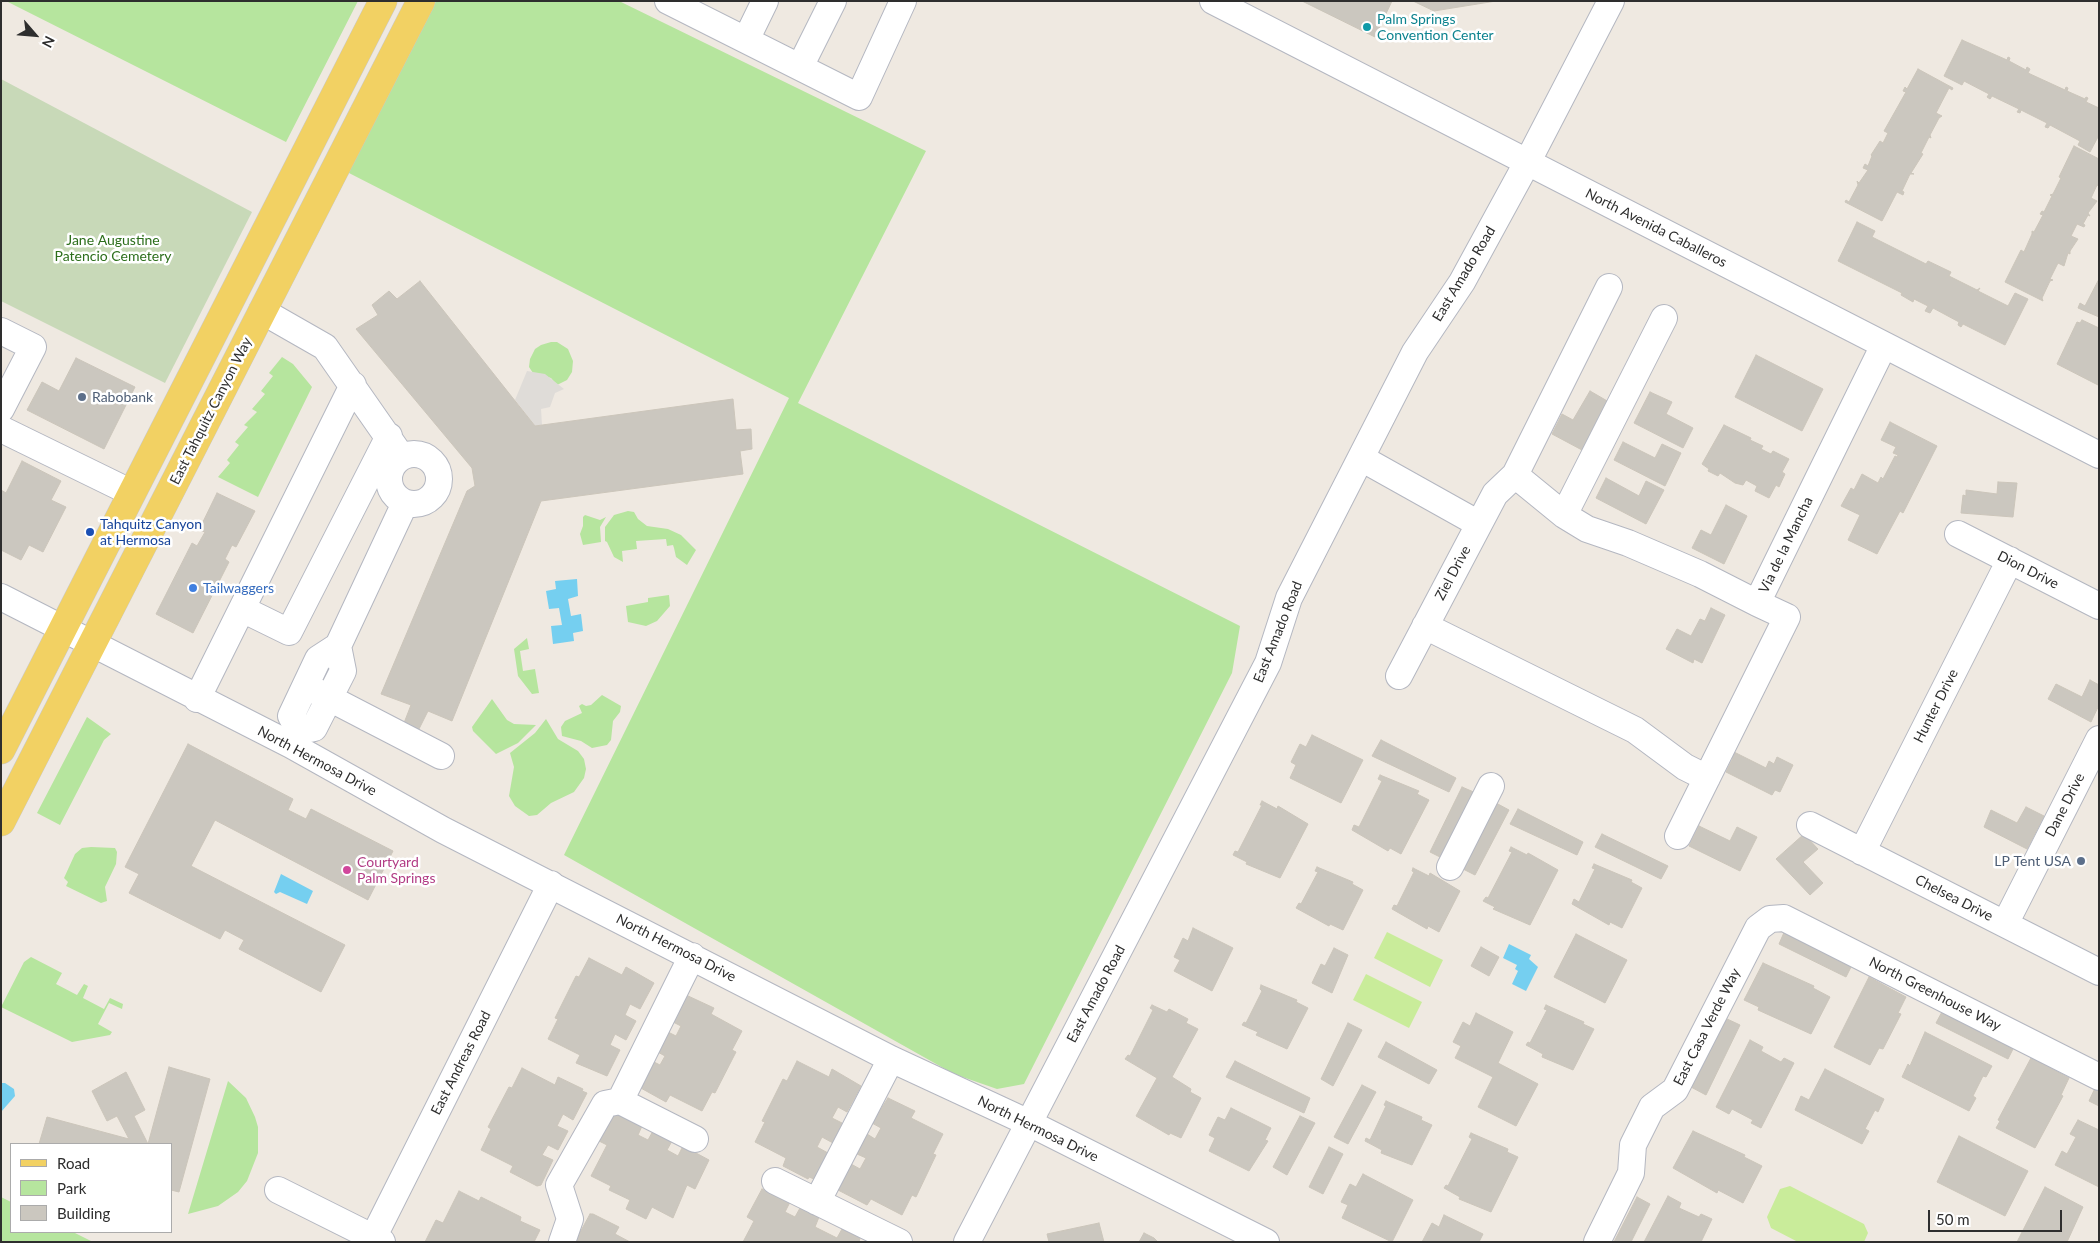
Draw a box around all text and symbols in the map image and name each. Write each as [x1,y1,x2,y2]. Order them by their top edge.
north arrow [10,10,60,60]
place label: Palm Springs Convention Center [1377,11,1494,44]
marker: Palm Springs Convention Center [1361,21,1373,33]
text: N [39,33,59,51]
street label: North Avenida Caballeros [1582,185,1730,271]
street label: East Amado Road [1429,223,1499,325]
park label: Jane Augustine Patencio Cemetery [55,232,171,264]
street label: East Tahquitz Canyon Way [167,335,255,487]
place label: Rabobank [92,389,153,405]
marker: Rabobank [76,391,88,403]
street label: Via de la Mancha [1755,494,1817,596]
place label: Tahquitz Canyon at Hermosa [100,516,202,548]
marker: Tahquitz Canyon at Hermosa [84,526,96,538]
street label: Ziel Drive [1432,543,1474,603]
street label: Dion Drive [1995,547,2061,593]
street label: East Amado Road [1250,579,1306,685]
place label: Tailwaggers [203,580,274,596]
marker: Tailwaggers [187,582,199,594]
street label: Hunter Drive [1910,666,1962,746]
street label: North Hermosa Drive [255,723,379,799]
street label: Dane Drive [2042,770,2088,840]
place label: LP Tent USA [1994,853,2071,869]
place label: Courtyard Palm Springs [357,854,435,886]
marker: LP Tent USA [2075,855,2087,867]
marker: Courtyard Palm Springs [341,864,353,876]
street label: Chelsea Drive [1912,871,1996,925]
street label: North Hermosa Drive [613,910,739,986]
street label: East Amado Road [1063,942,1129,1046]
street label: North Greenhouse Way [1866,953,2004,1035]
street label: East Casa Verde Way [1670,965,1744,1089]
street label: East Andreas Road [428,1008,494,1118]
street label: North Hermosa Drive [975,1092,1101,1166]
legend [10,1143,172,1233]
text: Road [57,1154,90,1172]
text: Park [57,1179,86,1197]
scale bar [1930,1200,2064,1232]
text: Building [57,1204,110,1222]
text: 50 m [1936,1210,1970,1228]

